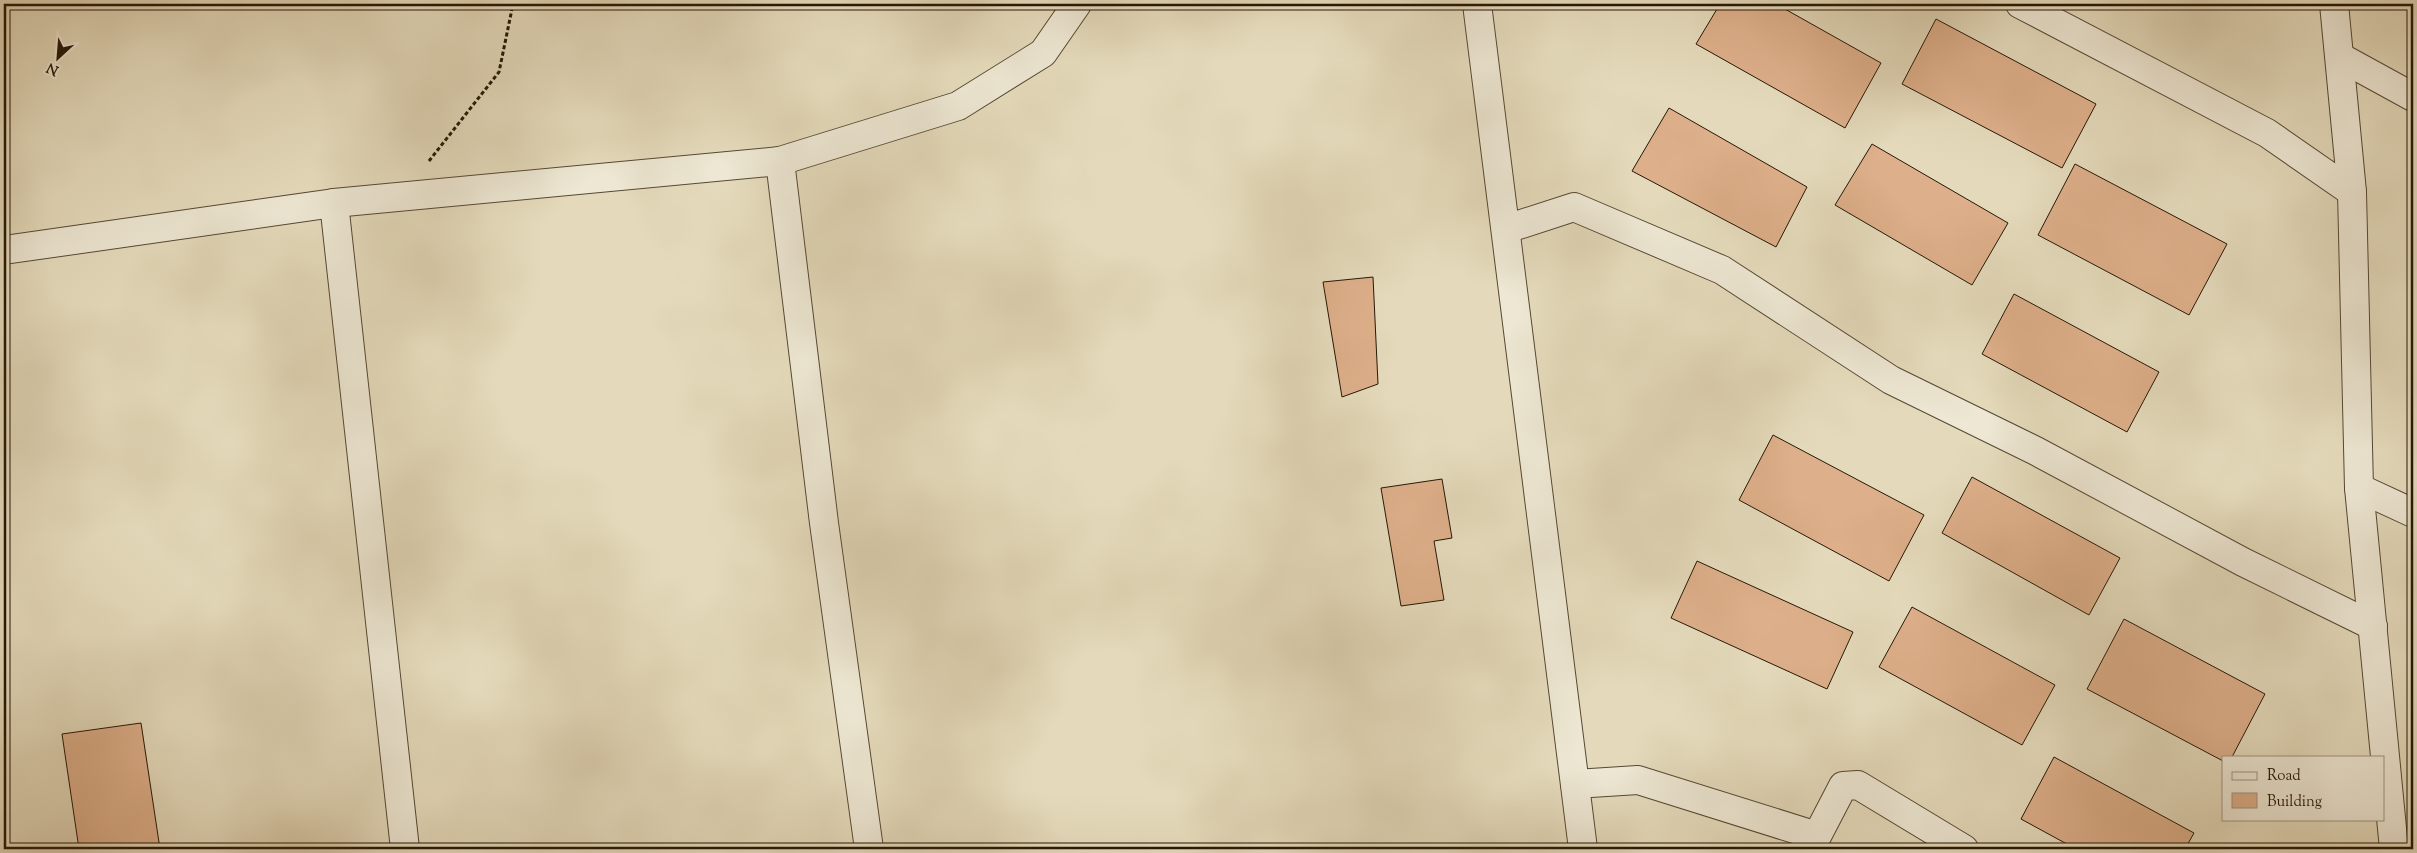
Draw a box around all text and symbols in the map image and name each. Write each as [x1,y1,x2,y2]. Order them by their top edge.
north arrow [32,32,82,82]
text: N [44,56,63,79]
legend [2222,756,2384,820]
text: Road [2267,766,2301,787]
text: Building [2267,792,2322,813]

